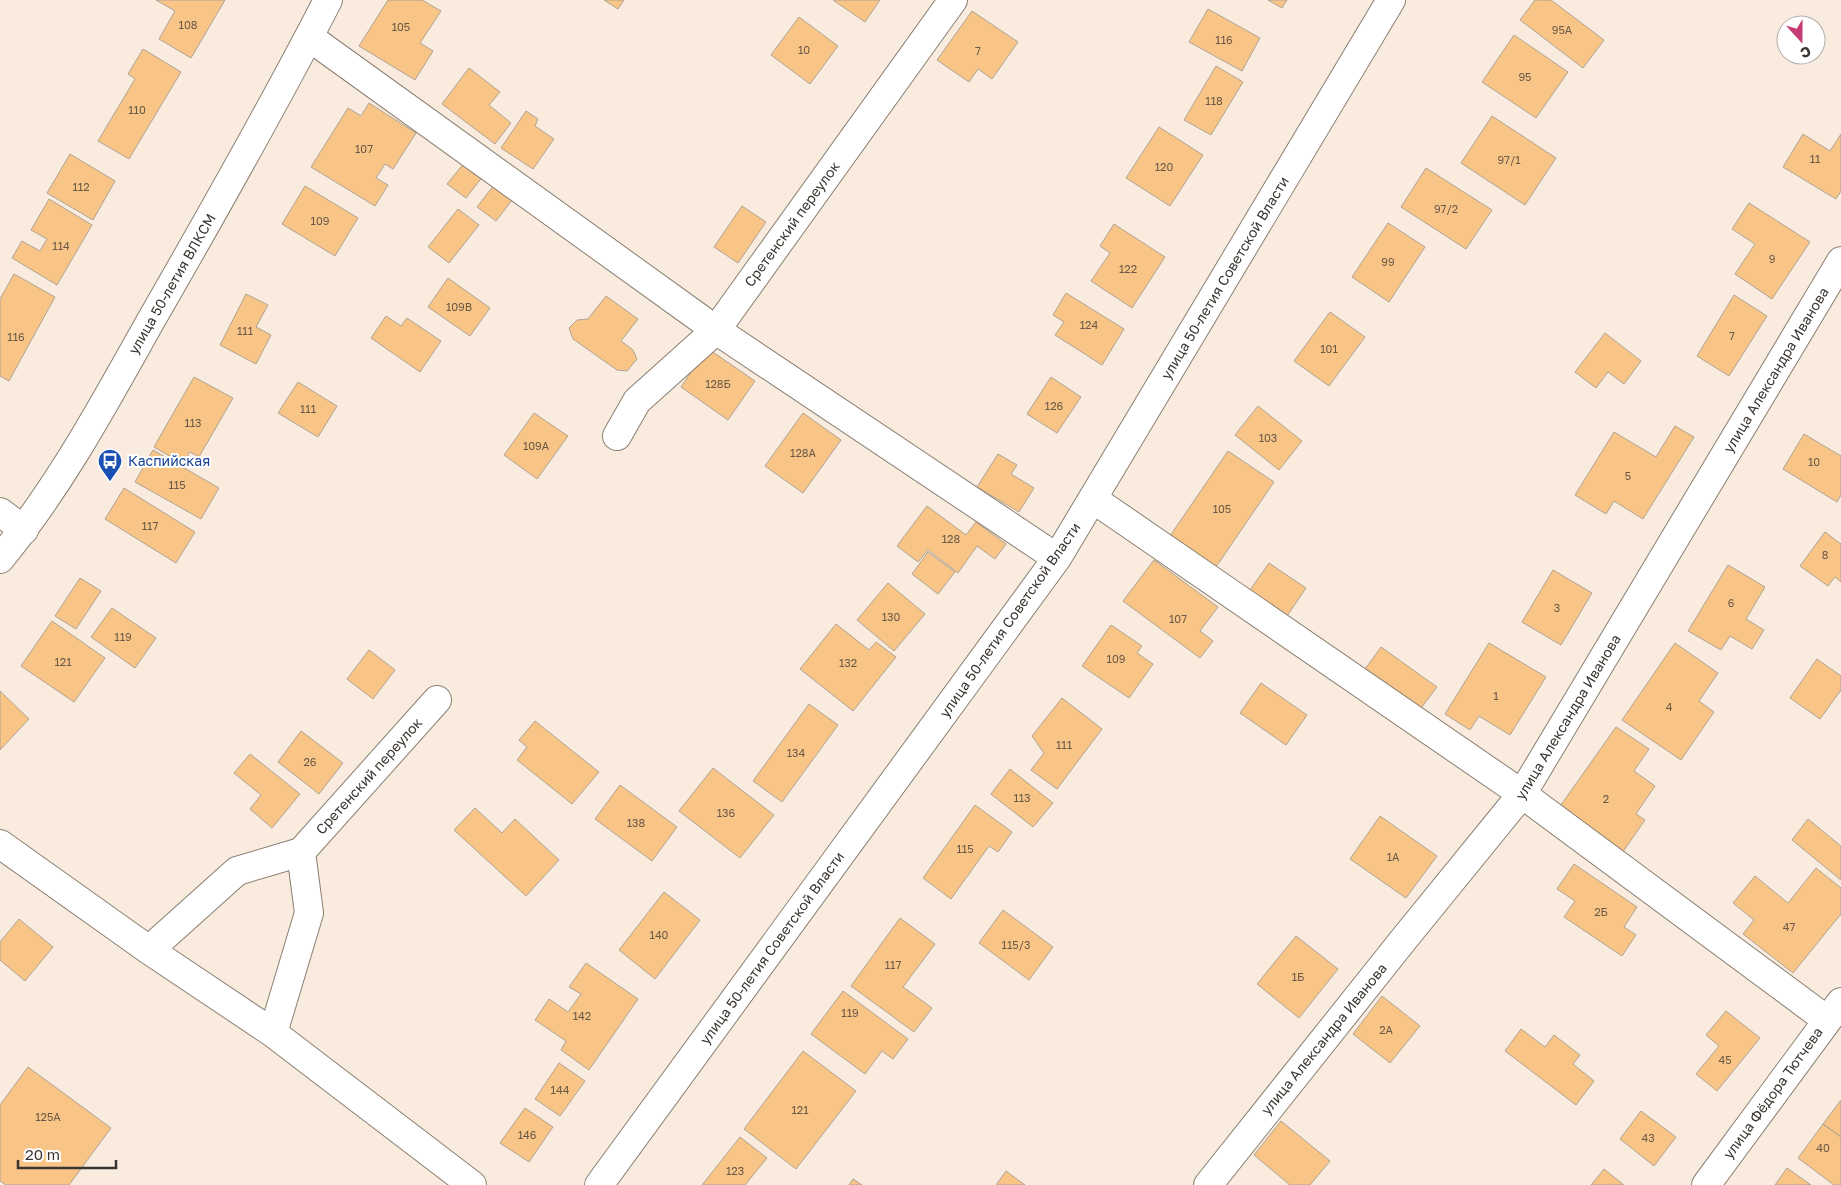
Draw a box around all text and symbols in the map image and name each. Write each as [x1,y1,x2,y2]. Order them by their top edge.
north arrow [1776,15,1826,65]
house number: 108 [179,18,198,31]
house number: 105 [392,20,410,33]
house number: 95А [1552,23,1573,36]
house number: 116 [1215,33,1233,46]
house number: 10 [798,43,810,56]
text: С [1798,43,1814,62]
house number: 7 [975,44,981,57]
house number: 95 [1518,70,1532,83]
house number: 118 [1205,94,1223,107]
house number: 110 [128,103,146,116]
house number: 107 [355,142,373,155]
house number: 11 [1810,152,1820,165]
house number: 97/1 [1497,153,1521,166]
street label: Сретенский переулок [740,158,843,290]
house number: 120 [1155,160,1173,173]
street label: улица 50-летия Советской Власти [1157,173,1292,382]
house number: 112 [72,180,90,193]
house number: 97/2 [1434,202,1458,215]
street label: улица 50-летия ВЛКСМ [124,210,219,357]
house number: 109 [311,214,329,227]
house number: 114 [52,239,70,252]
house number: 9 [1769,252,1775,265]
house number: 99 [1381,255,1395,268]
house number: 122 [1119,262,1137,275]
street label: улица Александра Иванова [1719,284,1832,456]
house number: 109В [446,300,472,313]
house number: 124 [1080,318,1098,331]
house number: 111 [237,324,253,337]
house number: 7 [1729,329,1735,342]
house number: 116 [7,330,25,343]
house number: 101 [1320,342,1338,355]
house number: 128Б [705,377,731,390]
house number: 126 [1045,399,1064,412]
house number: 111 [300,402,316,415]
house number: 113 [184,416,202,429]
house number: 103 [1259,431,1277,444]
house number: 109А [523,439,550,452]
house number: 128А [790,446,817,459]
bus stop icon: Каспийская [97,448,123,482]
place label: Каспийская [128,452,210,469]
house number: 10 [1808,455,1820,468]
house number: 5 [1625,469,1631,482]
house number: 115 [168,478,186,491]
house number: 105 [1213,502,1231,515]
house number: 117 [142,519,158,532]
street label: улица 50-летия Советской Власти [936,519,1084,720]
house number: 128 [942,532,960,545]
house number: 8 [1822,548,1829,561]
house number: 6 [1728,596,1735,609]
house number: 3 [1554,601,1560,614]
house number: 130 [882,610,900,623]
house number: 107 [1169,612,1187,625]
house number: 119 [114,630,132,643]
street label: улица Александра Иванова [1511,631,1624,803]
house number: 109 [1107,652,1125,665]
house number: 121 [54,655,72,668]
house number: 132 [839,656,857,669]
house number: 1 [1493,689,1499,702]
house number: 4 [1666,700,1673,713]
street label: Сретенский переулок [312,714,425,837]
house number: 111 [1056,738,1072,751]
house number: 134 [787,746,806,759]
house number: 26 [303,755,317,768]
house number: 113 [1013,791,1031,804]
house number: 2 [1603,792,1609,805]
house number: 136 [717,806,736,819]
house number: 138 [627,816,646,829]
house number: 115 [956,842,974,855]
street label: улица 50-летия Советской Власти [696,848,847,1047]
house number: 1А [1387,850,1400,863]
house number: 2Б [1594,905,1608,918]
house number: 47 [1783,920,1795,933]
house number: 140 [650,928,669,941]
house number: 115/3 [1002,938,1030,951]
house number: 117 [885,958,901,971]
street label: улица Александра Иванова [1257,959,1390,1118]
house number: 1Б [1292,970,1304,983]
house number: 119 [841,1006,859,1019]
house number: 142 [573,1009,591,1022]
house number: 2А [1379,1023,1394,1036]
street label: улица Фёдора Тютчева [1719,1024,1826,1162]
house number: 45 [1718,1053,1732,1066]
house number: 144 [551,1083,570,1096]
house number: 121 [791,1103,809,1116]
house number: 125А [35,1110,61,1123]
house number: 146 [518,1128,537,1141]
house number: 43 [1641,1131,1655,1144]
scale bar [18,1138,115,1170]
house number: 40 [1816,1141,1830,1154]
text: 20 m [25,1145,60,1163]
house number: 123 [726,1164,744,1177]

